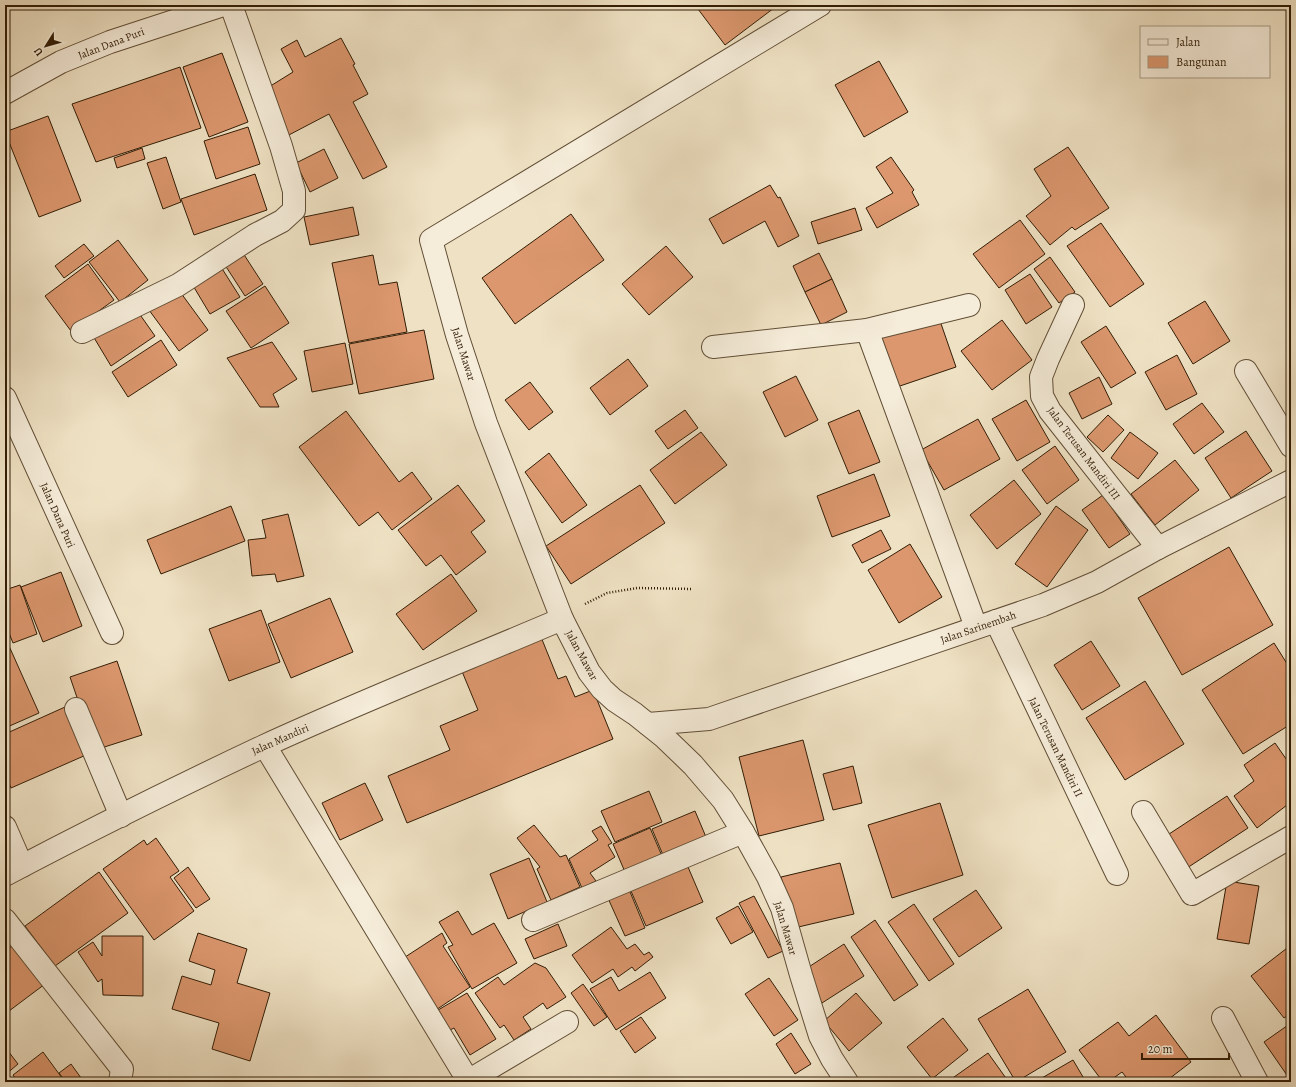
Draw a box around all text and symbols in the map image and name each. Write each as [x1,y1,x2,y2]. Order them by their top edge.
street label: Jalan Dana Puri [76,24,147,63]
north arrow [26,26,66,66]
legend [1140,26,1270,78]
text: Jalan [1176,34,1201,50]
text: U [30,44,47,59]
text: Bangunan [1176,54,1227,70]
street label: Jalan Mawar [448,325,479,383]
street label: Jalan Terusan Mandiri III [1043,404,1124,503]
street label: Jalan Dana Puri [36,480,79,550]
street label: Jalan Sarinembah [938,607,1018,647]
street label: Jalan Mawar [562,627,602,683]
street label: Jalan Terusan Mandiri II [1025,695,1086,800]
street label: Jalan Mandiri [249,720,311,759]
street label: Jalan Mawar [770,899,801,957]
scale bar [1142,1035,1229,1061]
text: 20 m [1148,1041,1172,1057]

